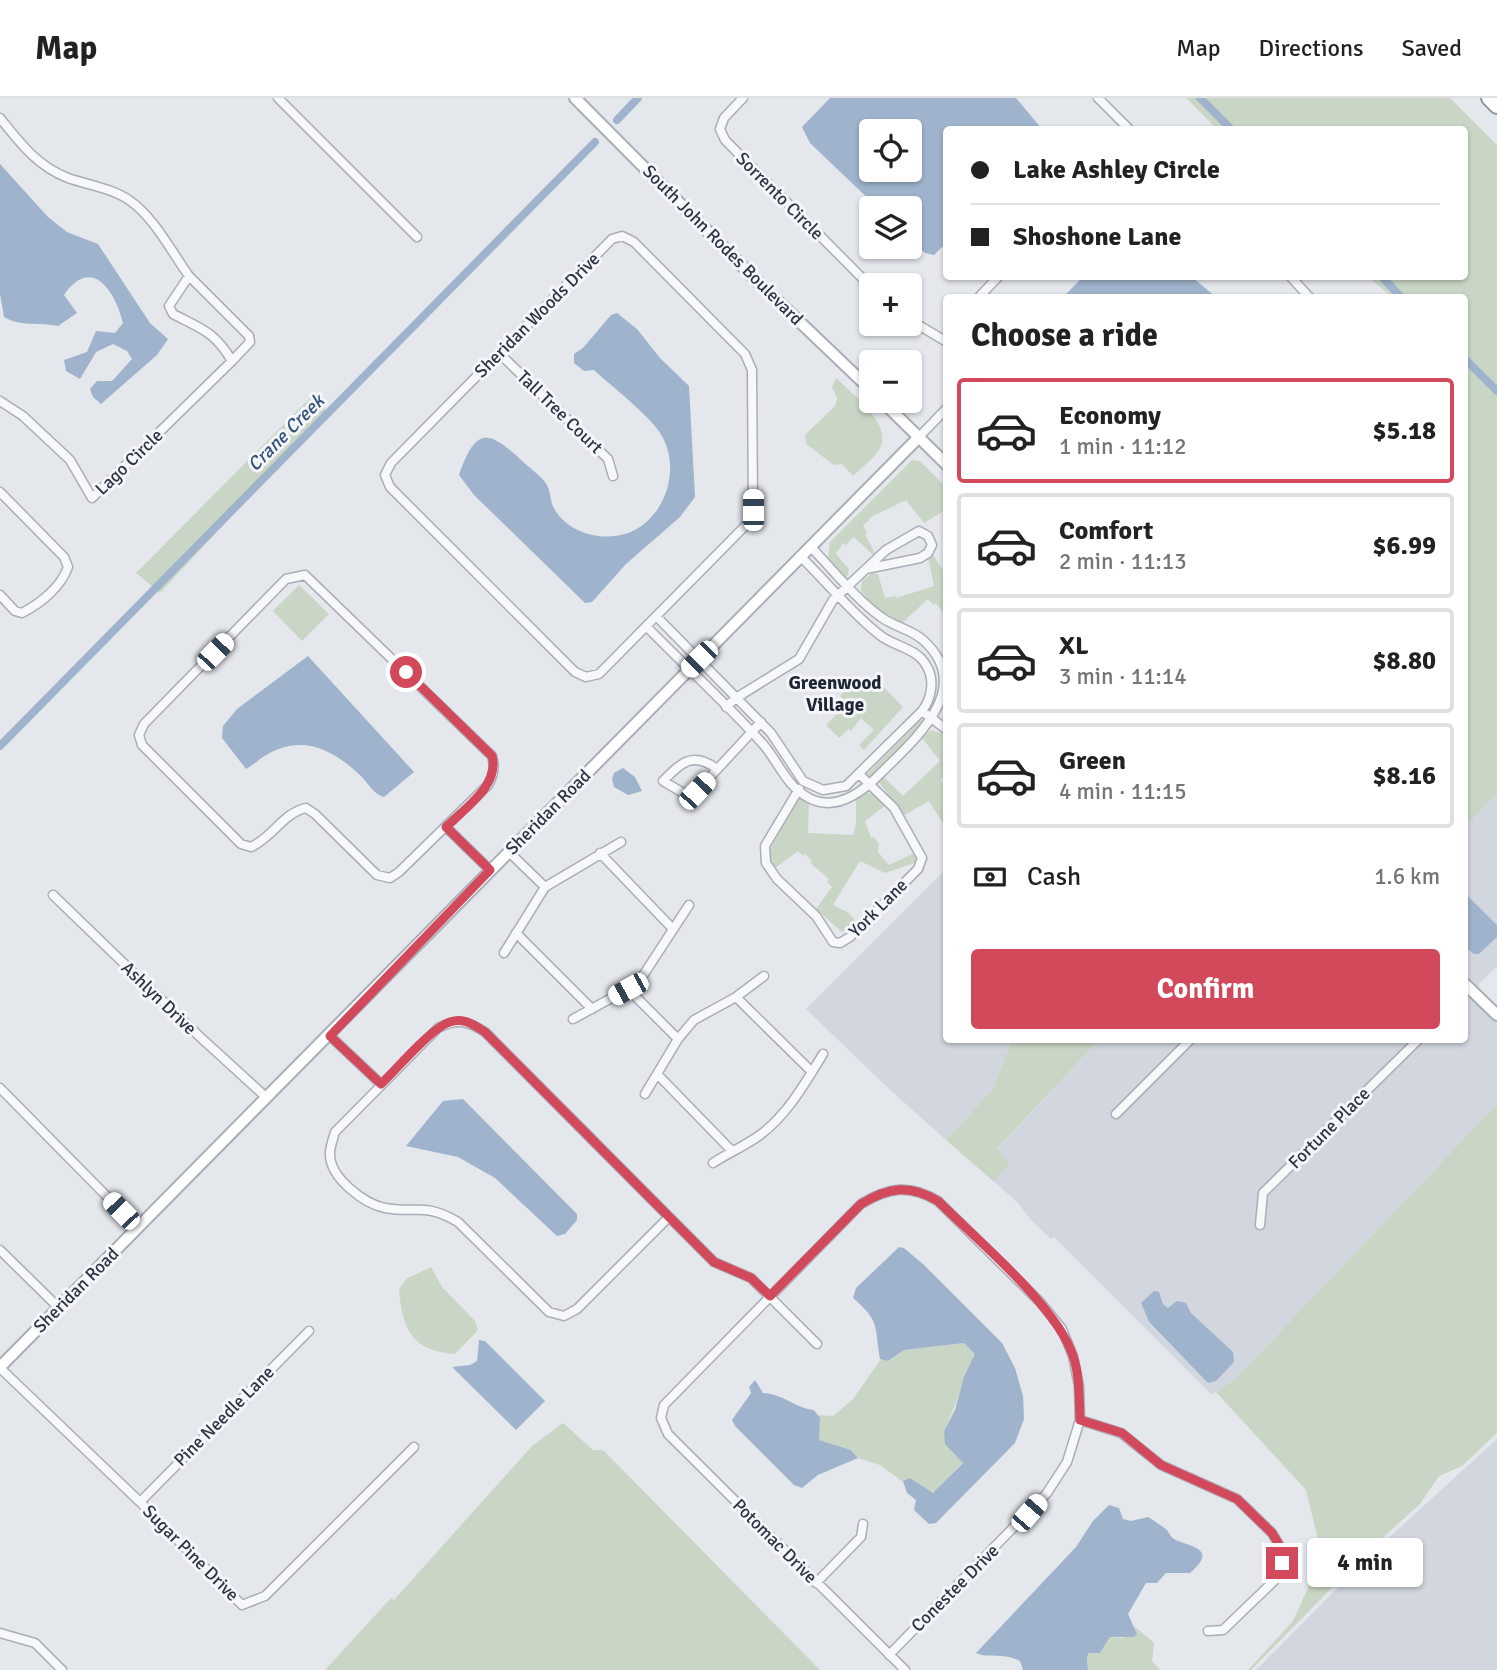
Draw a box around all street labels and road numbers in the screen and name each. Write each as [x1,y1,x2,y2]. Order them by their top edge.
street label: Sorrento Circle [732,148,828,244]
street label: South John Rodes Boulevard [638,160,808,330]
street label: Sheridan Woods Drive [470,248,604,382]
street label: Tall Tree Court [513,366,607,458]
street label: Lago Circle [91,424,167,500]
street label: Sheridan Road [501,765,595,859]
street label: York Lane [844,874,912,942]
street label: Ashlyn Drive [117,957,201,1039]
street label: Fortune Place [1284,1083,1374,1173]
street label: Sheridan Road [29,1243,123,1337]
street label: Pine Needle Lane [169,1361,279,1471]
street label: Potomac Drive [728,1494,822,1588]
street label: Sugar Pine Drive [138,1500,244,1606]
street label: Conestee Drive [907,1540,1003,1636]

